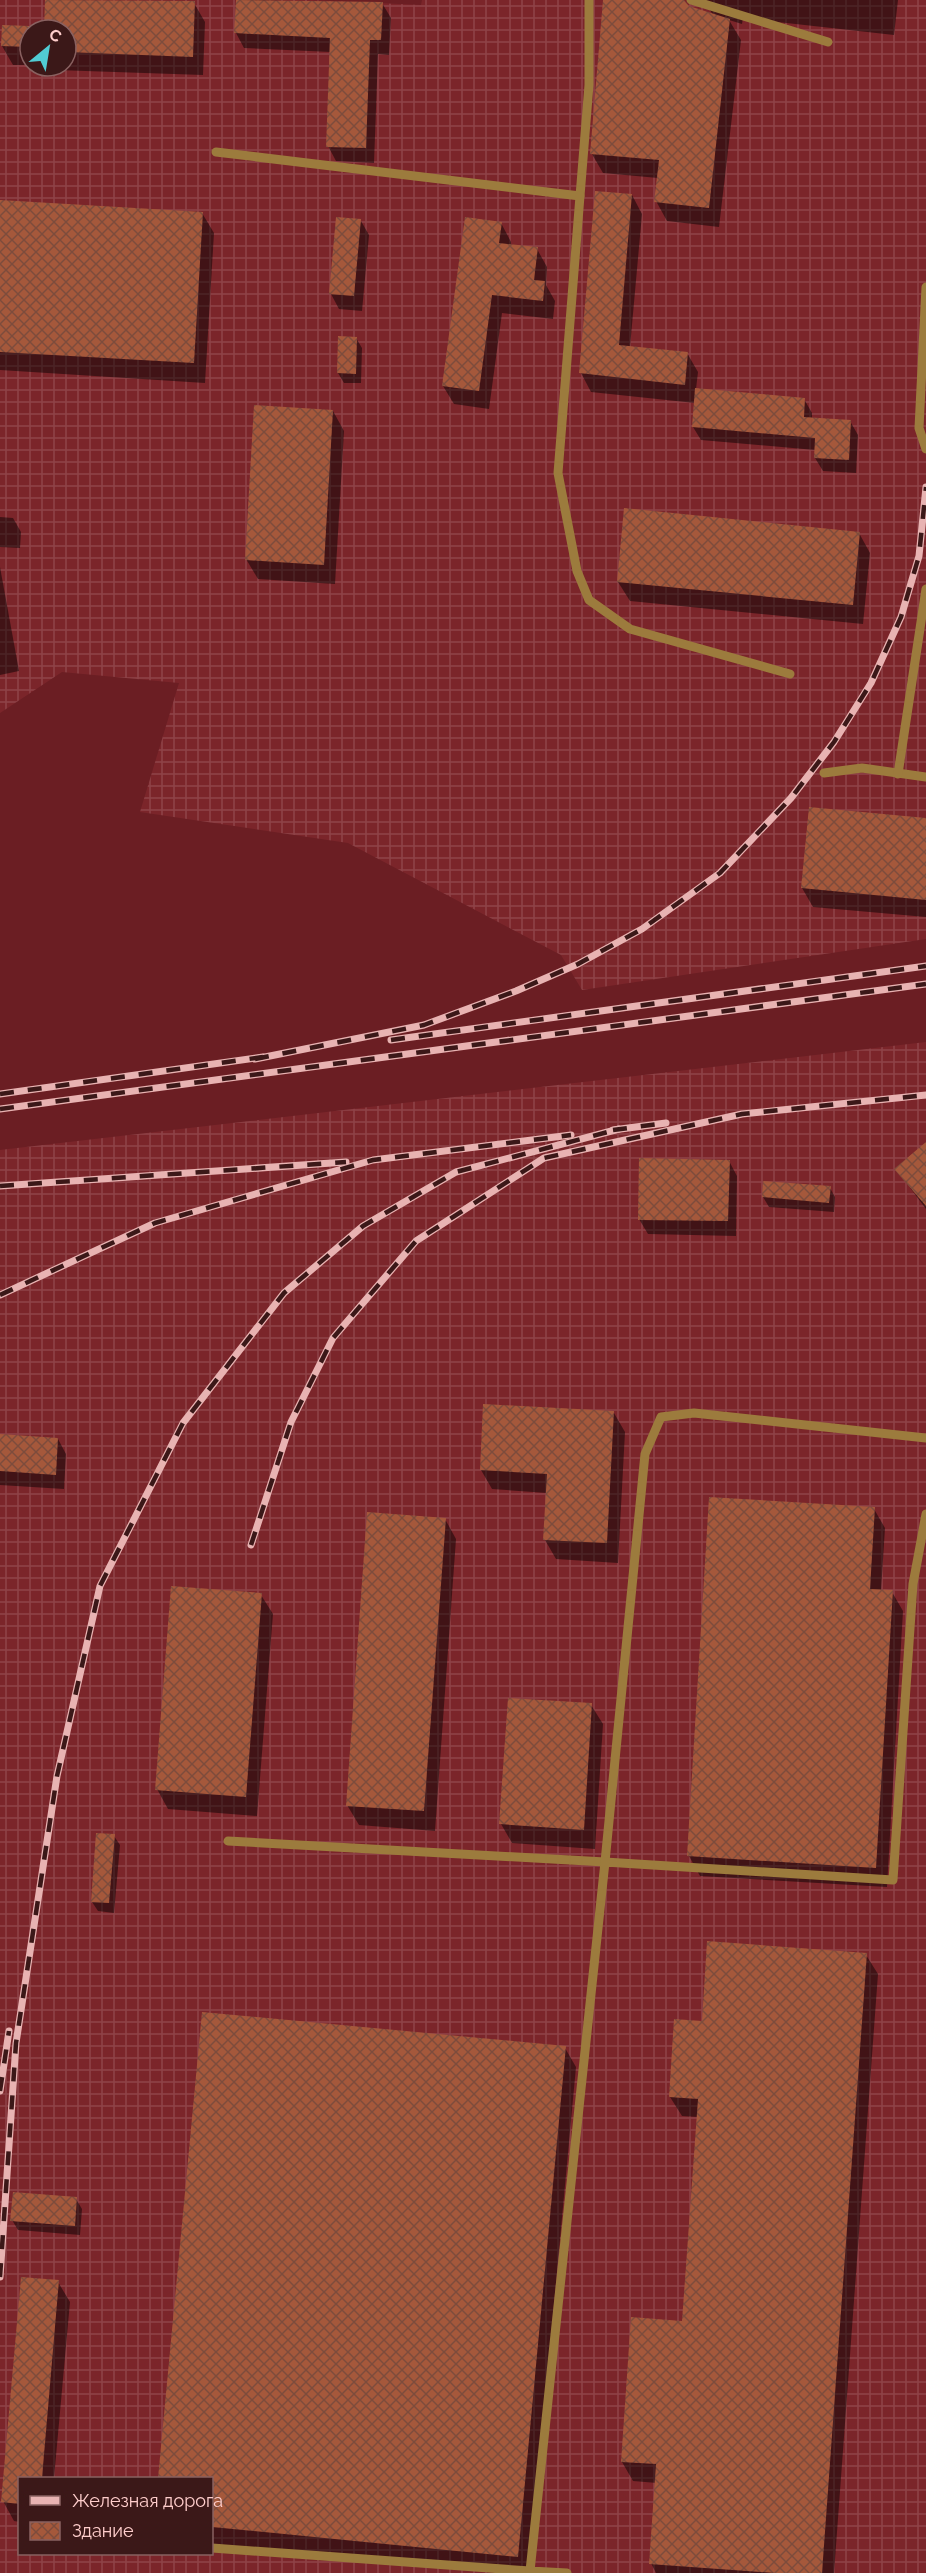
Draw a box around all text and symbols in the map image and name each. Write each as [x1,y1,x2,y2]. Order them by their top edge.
north arrow [18,18,78,78]
text: С [46,24,65,46]
legend [18,2477,213,2555]
text: Железная дорога [72,2490,223,2511]
text: Здание [72,2520,134,2541]

